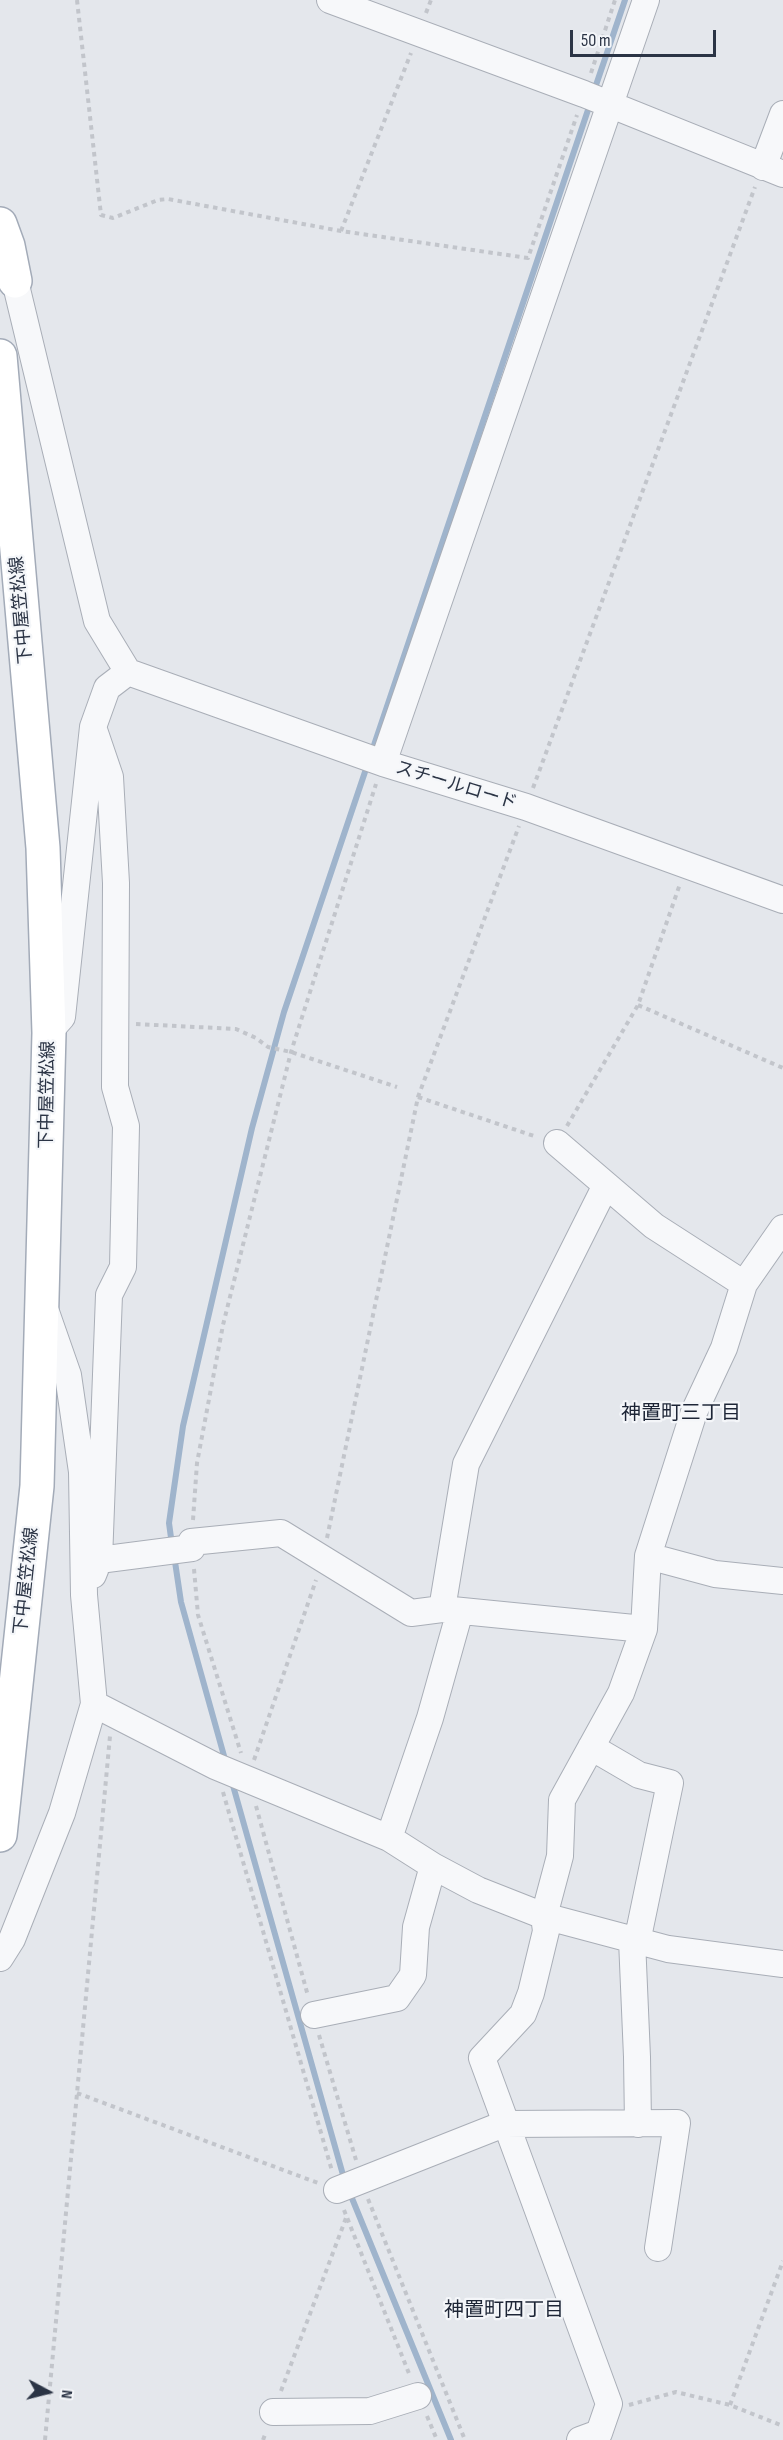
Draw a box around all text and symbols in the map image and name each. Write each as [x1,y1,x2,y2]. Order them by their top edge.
scale bar [573,18,718,56]
text: 50 m [581,30,611,51]
street label: 下中屋笠松線 [7,555,37,665]
street label: スチールロード [393,757,519,815]
street label: 下中屋笠松線 [36,1041,60,1149]
district label: 神置町三丁目 [621,1402,741,1426]
street label: 下中屋笠松線 [11,1526,43,1636]
district label: 神置町四丁目 [444,2299,564,2323]
north arrow [18,2362,78,2422]
text: N [56,2389,76,2400]

